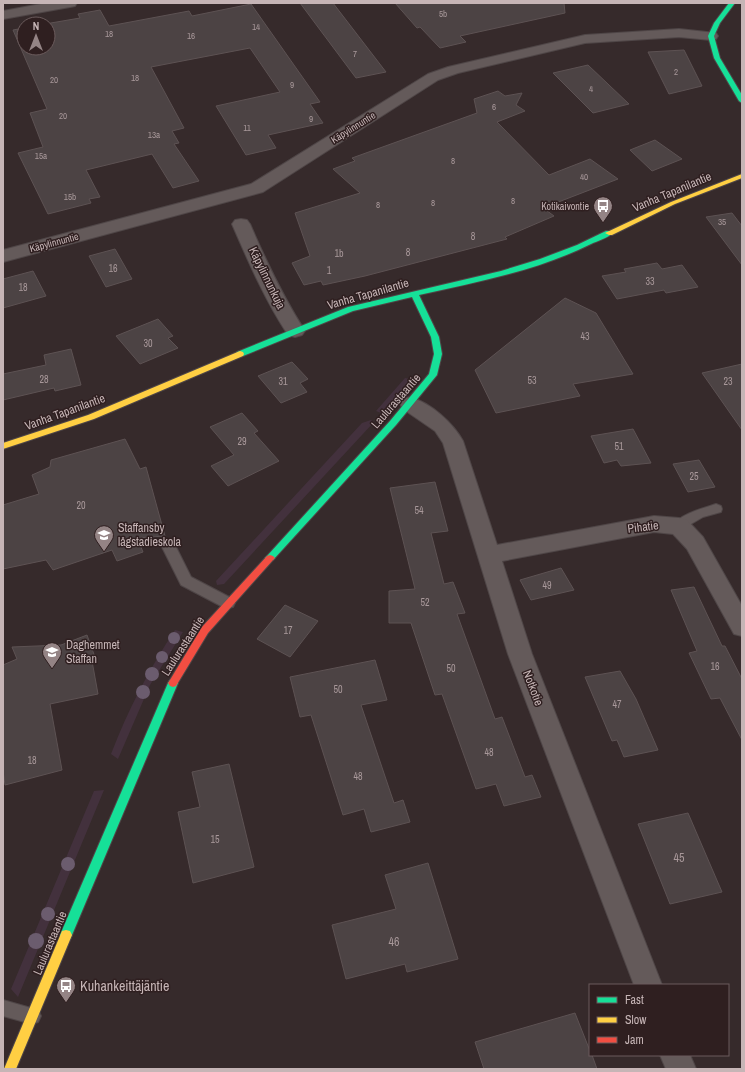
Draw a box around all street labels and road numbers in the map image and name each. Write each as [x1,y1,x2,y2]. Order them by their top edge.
street label: Käpylinnuntie [329,108,378,146]
street label: Vanha Tapanilantie [630,168,714,216]
street label: Käpylinnuntie [28,230,80,255]
street label: Käpylinnunkuja [245,244,289,312]
street label: Vanha Tapanilantie [325,275,411,313]
street label: Laulurastaantie [368,370,424,432]
street label: Vanha Tapanilantie [23,390,107,434]
street label: Pihatie [627,517,659,537]
street label: Laulurastaantie [158,613,208,679]
street label: Notkotie [519,668,547,708]
street label: Laulurastaantie [29,909,71,977]

